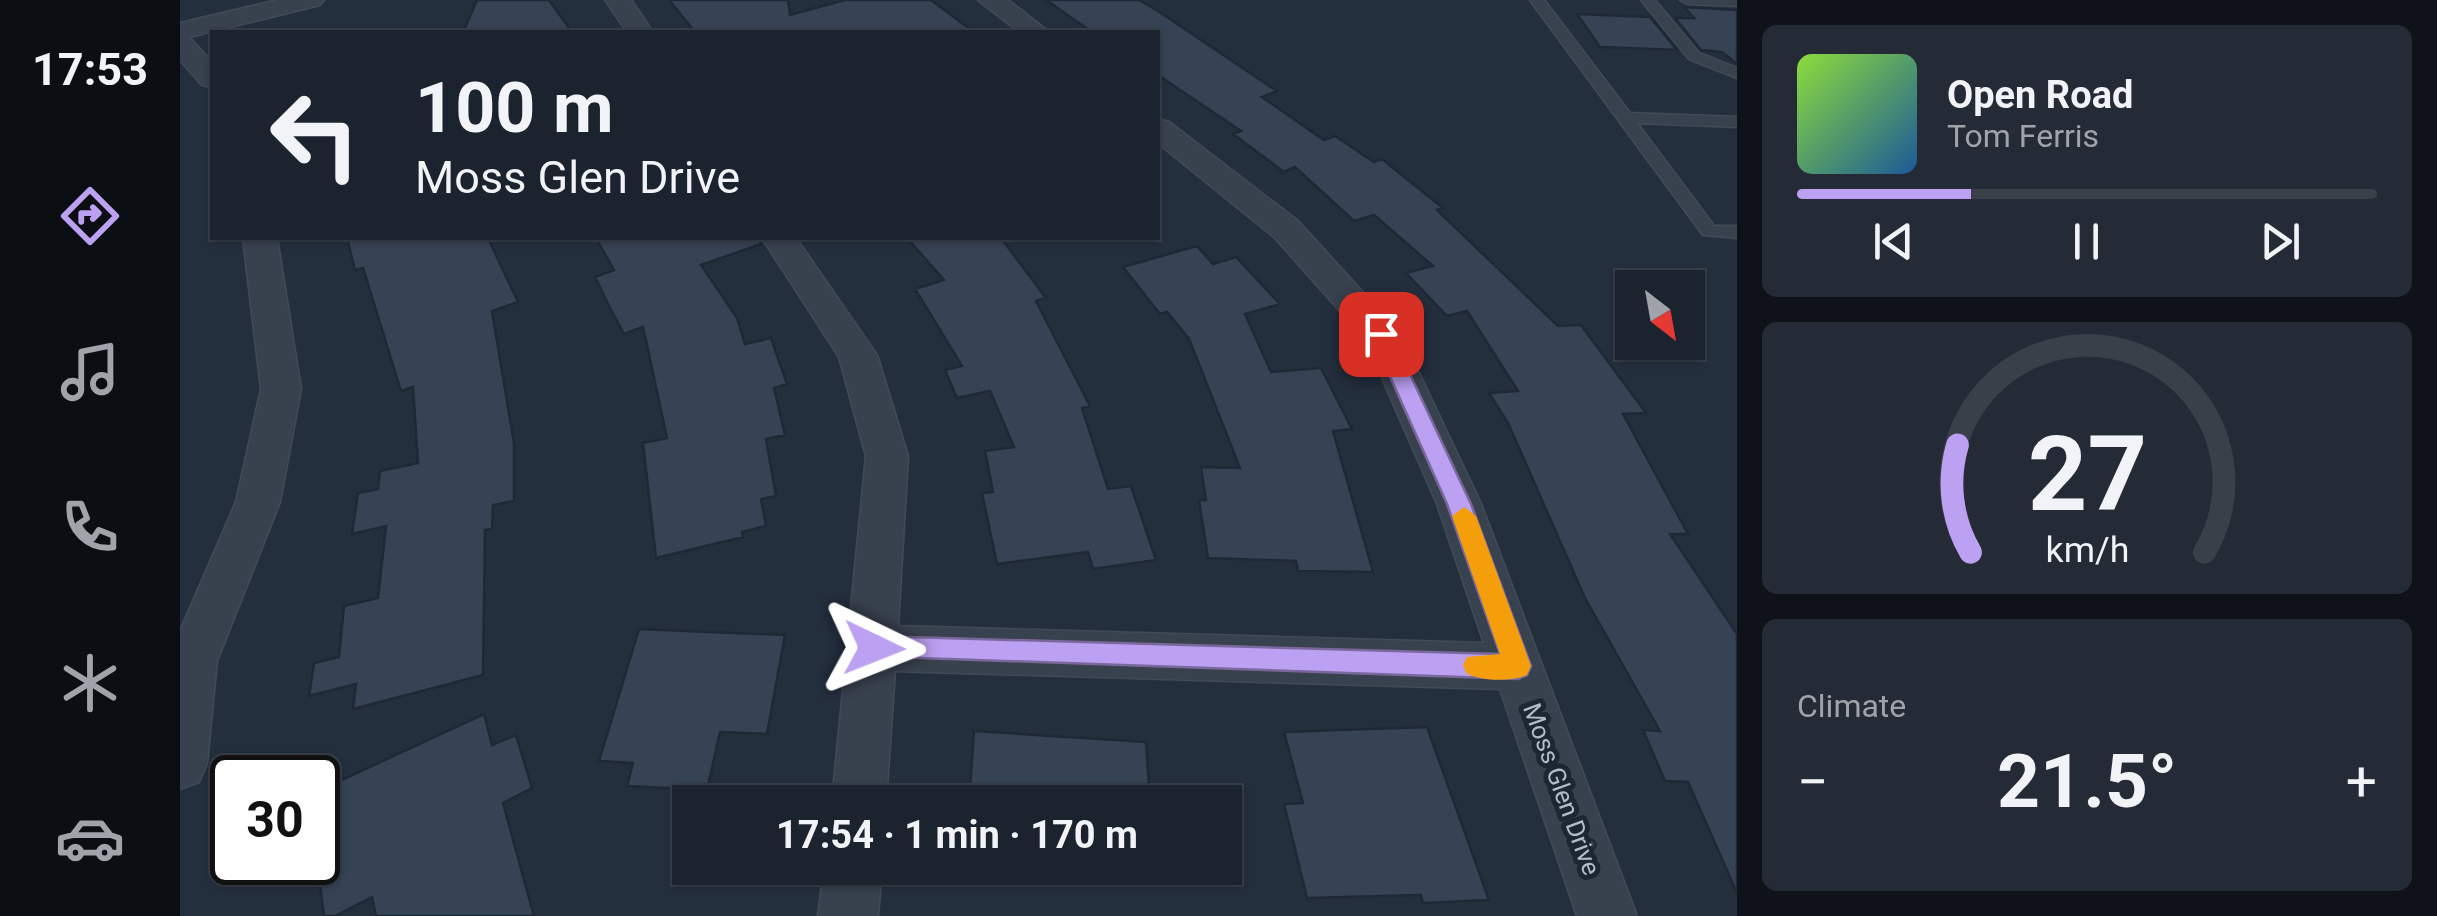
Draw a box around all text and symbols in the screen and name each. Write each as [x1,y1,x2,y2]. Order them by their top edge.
text: 17:53 [32,43,148,96]
text: 100 m [415,67,614,149]
icon: left [250,70,380,200]
text: Open Road [1947,73,2133,117]
text: Tom Ferris [1947,117,2099,155]
text: Moss Glen Drive [415,151,740,204]
icon: directions [55,181,125,251]
icon: previous [1866,214,1921,269]
icon: pause [2059,214,2114,269]
icon: next [2253,214,2308,269]
north arrow [1615,270,1705,360]
map controls [1615,270,1705,360]
pin [1339,292,1424,377]
icon: arrive [1354,307,1409,362]
icon: music [55,337,125,407]
text: 27 [2027,414,2147,535]
icon: phone [55,492,125,562]
text: km/h [2045,529,2129,571]
position arrow [822,596,926,700]
icon: climate [55,648,125,718]
text: Climate [1797,687,1906,725]
street label: Moss Glen Drive [1517,699,1606,879]
text: 21.5° [1997,737,2177,825]
text: − [1797,750,1828,814]
text: + [2346,750,2377,814]
speed limit sign: 30 [210,755,340,885]
icon: car [55,803,125,873]
text: 17:54 · 1 min · 170 m [776,813,1138,857]

